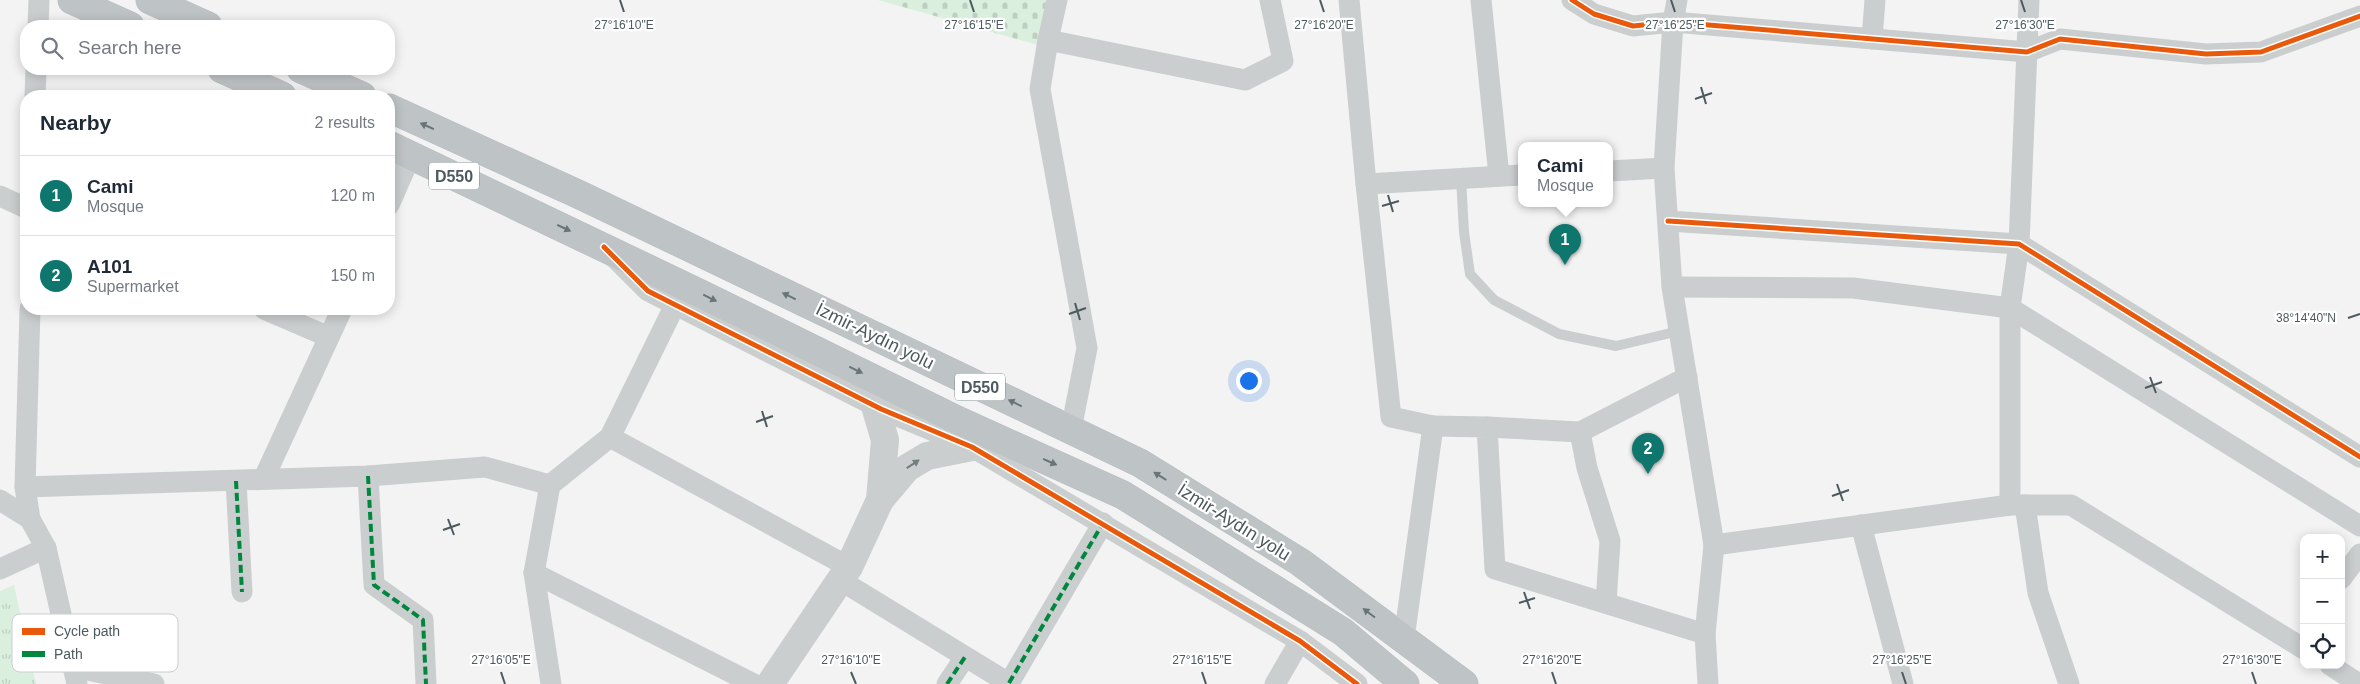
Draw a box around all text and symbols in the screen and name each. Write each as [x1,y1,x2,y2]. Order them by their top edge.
text: 27°16'10"E [594,18,654,32]
text: 27°16'15"E [944,18,1004,32]
text: 27°16'20"E [1294,18,1354,32]
text: 27°16'25"E [1645,18,1705,32]
text: 27°16'30"E [1995,18,2055,32]
search box [20,20,395,75]
icon: search [38,34,66,62]
text: Search here [78,37,182,58]
text: Nearby [40,111,111,134]
text: 2 results [315,114,375,131]
one-way arrow [420,122,434,130]
popup [1518,142,1613,207]
text: Cami [1537,155,1584,176]
road number: D550 [429,162,479,190]
text: Cami [87,176,133,197]
text: Mosque [1537,177,1594,194]
text: 1 [52,187,60,204]
text: 120 m [331,187,375,204]
text: Mosque [87,198,144,215]
one-way arrow [557,224,571,232]
pin: 1 [1549,224,1581,265]
text: A101 [87,256,132,277]
text: 2 [52,267,60,284]
text: 150 m [331,267,375,284]
text: Supermarket [87,278,179,295]
one-way arrow [782,291,796,299]
one-way arrow [703,295,717,303]
street label: İzmir-Aydın yolu [813,299,937,373]
text: 38°14'40"N [2276,311,2336,325]
one-way arrow [849,366,863,374]
your location [1236,368,1262,394]
road number: D550 [955,374,1005,401]
one-way arrow [1008,399,1022,407]
pin: 2 [1632,433,1664,474]
one-way arrow [1043,459,1057,467]
one-way arrow [907,460,920,469]
one-way arrow [1153,471,1167,481]
street label: İzmir-Aydın yolu [1174,479,1294,565]
map controls [2300,534,2345,669]
button: + [2300,534,2345,579]
button: − [2300,579,2345,624]
one-way arrow [1362,608,1376,618]
legend [12,614,178,672]
text: Cycle path [54,623,120,639]
button: locate [2300,624,2345,669]
text: Path [54,646,83,662]
text: 27°16'05"E [471,653,531,667]
text: 27°16'10"E [821,653,881,667]
text: 27°16'15"E [1172,653,1232,667]
text: 27°16'20"E [1522,653,1582,667]
text: 27°16'25"E [1872,653,1932,667]
text: 27°16'30"E [2222,653,2282,667]

